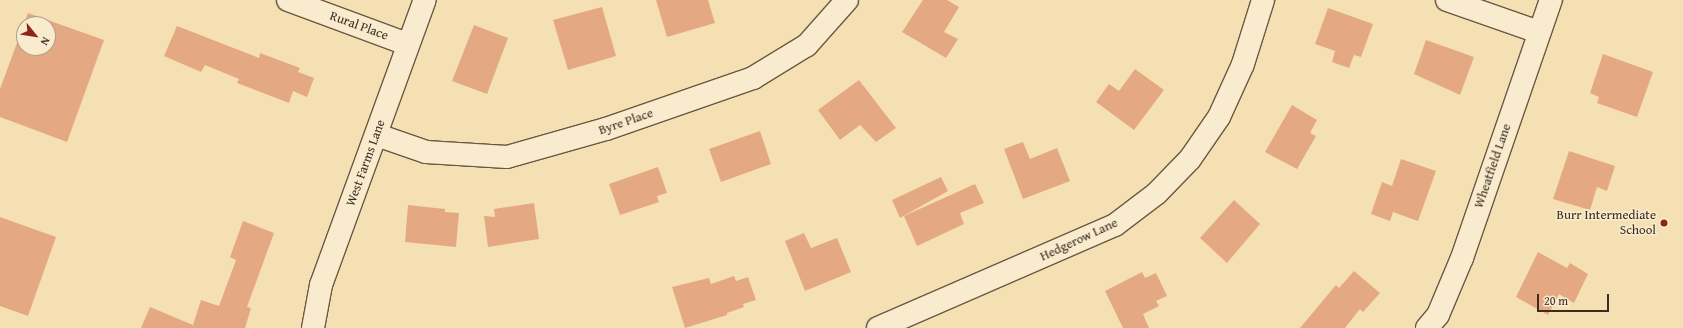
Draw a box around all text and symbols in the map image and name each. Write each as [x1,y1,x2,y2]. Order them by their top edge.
street label: Rural Place [328,8,390,44]
north arrow [16,16,56,56]
text: N [37,34,54,49]
street label: Byre Place [597,105,655,139]
street label: West Farms Lane [343,118,389,208]
street label: Wheatfield Lane [1471,122,1515,210]
place label: Burr Intermediate School [1557,208,1656,239]
street label: Hedgerow Lane [1038,215,1120,265]
marker: Burr Intermediate School [1659,218,1669,228]
scale bar [1539,286,1611,312]
text: 20 m [1544,292,1568,309]

